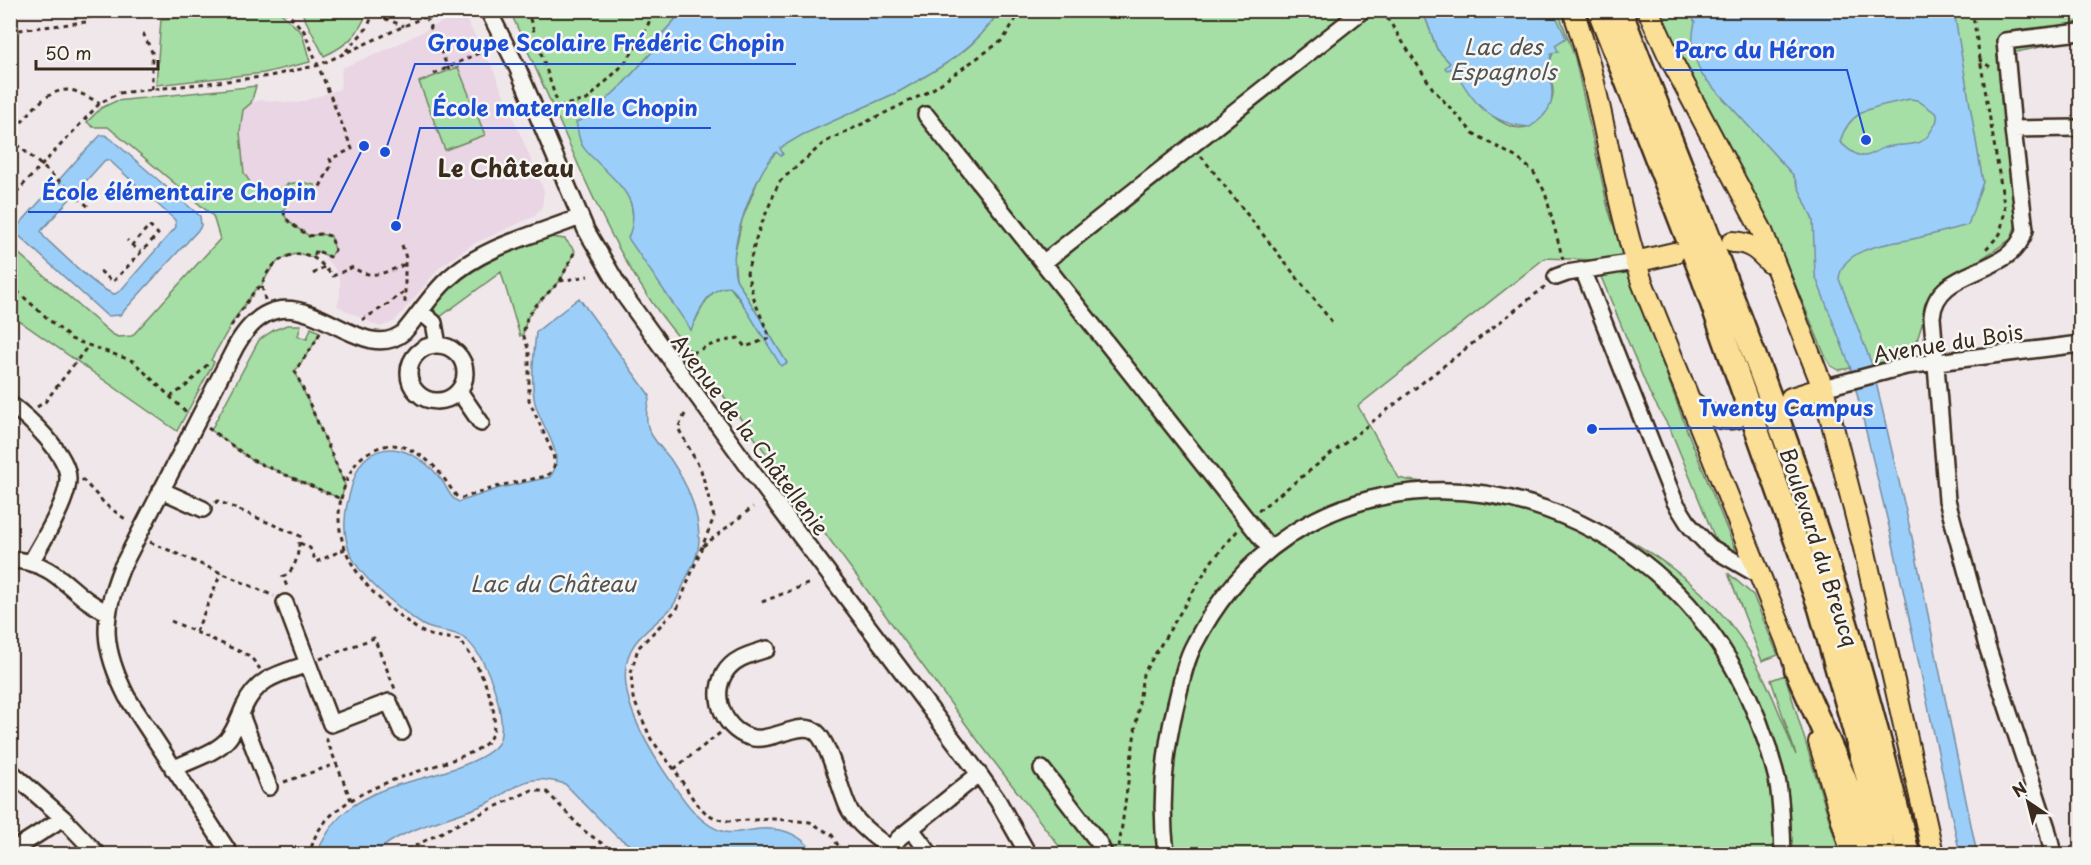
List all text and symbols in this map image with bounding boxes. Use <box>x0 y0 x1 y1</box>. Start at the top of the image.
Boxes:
callout: Groupe Scolaire Frédéric Chopin <box>415 24 796 64</box>
text: Groupe Scolaire Frédéric Chopin <box>427 25 785 58</box>
water label: Lac des Espagnols <box>1450 29 1558 87</box>
callout: Parc du Héron <box>1663 30 1847 70</box>
text: Parc du Héron <box>1675 32 1835 65</box>
scale bar <box>36 33 158 71</box>
text: 50 m <box>45 39 92 66</box>
callout: École maternelle Chopin <box>420 88 711 128</box>
text: École maternelle Chopin <box>432 90 698 123</box>
district label: Le Château <box>438 149 574 185</box>
callout: École élémentaire Chopin <box>28 172 331 212</box>
text: École élémentaire Chopin <box>42 174 316 207</box>
street label: Avenue du Bois <box>1871 314 2025 370</box>
street label: Avenue de la Châtellenie <box>664 327 838 541</box>
callout: Twenty Campus <box>1686 388 1886 428</box>
text: Twenty Campus <box>1699 390 1873 423</box>
street label: Boulevard du Breucq <box>1773 443 1867 651</box>
water label: Lac du Château <box>470 566 638 599</box>
north arrow <box>1998 772 2058 832</box>
text: N <box>2007 775 2031 802</box>

